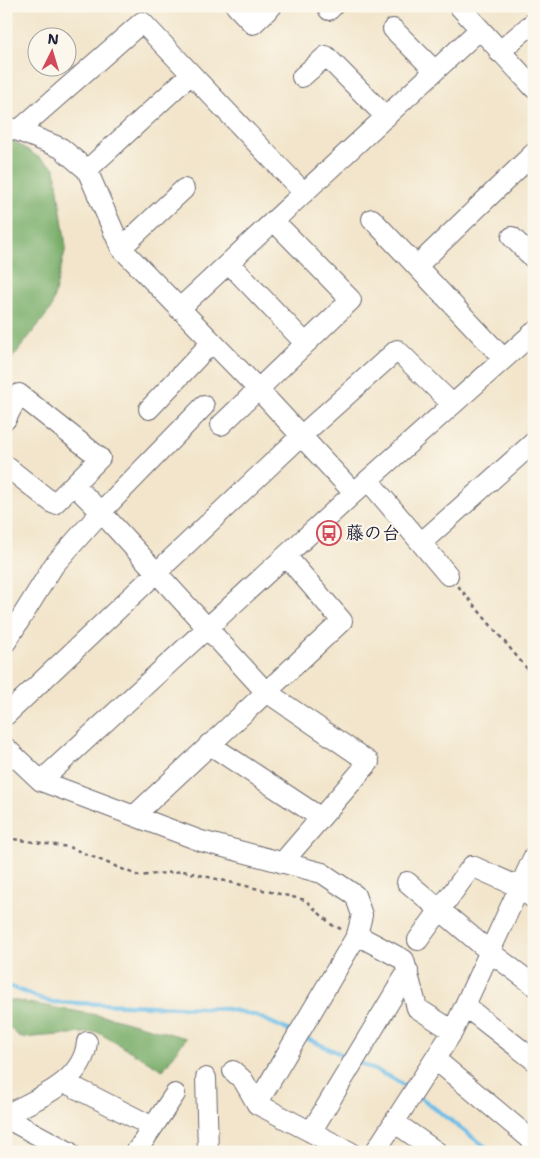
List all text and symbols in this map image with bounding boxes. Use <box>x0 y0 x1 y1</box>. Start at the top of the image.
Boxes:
north arrow <box>28 28 78 78</box>
text: N <box>47 30 59 48</box>
bus stop icon: 藤の台 <box>316 520 342 546</box>
place label: 藤の台 <box>346 521 400 545</box>

